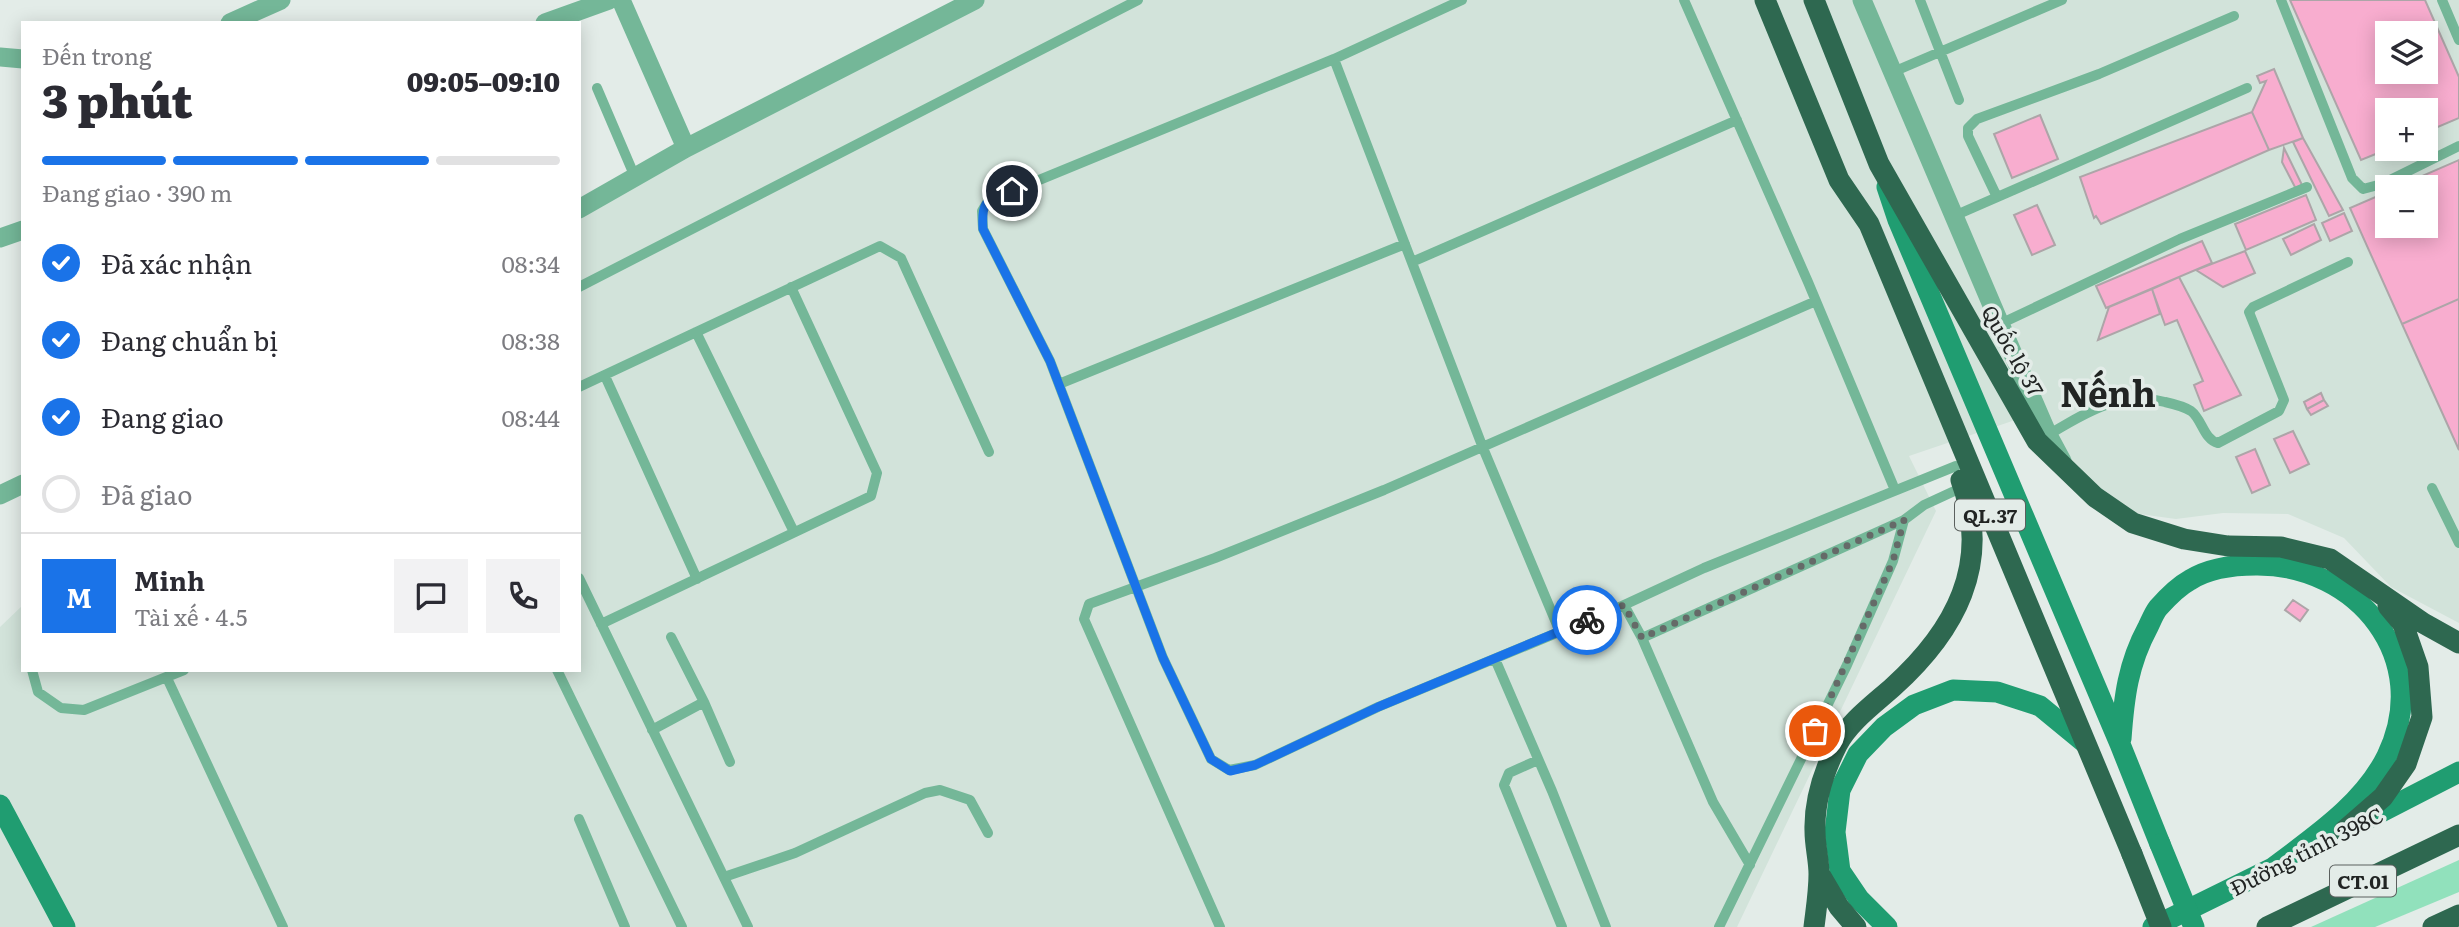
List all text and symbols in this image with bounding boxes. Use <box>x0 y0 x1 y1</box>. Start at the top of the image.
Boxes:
map controls <box>2375 21 2438 238</box>
button: layers <box>2375 21 2438 84</box>
text: Đến trong <box>42 38 152 72</box>
text: 09:05–09:10 <box>407 61 560 100</box>
text: 3 phút <box>42 64 193 132</box>
button: + <box>2375 98 2438 161</box>
pin <box>982 161 1042 221</box>
icon: home <box>993 172 1031 210</box>
text: Đang giao · 390 m <box>42 175 232 209</box>
button: − <box>2375 175 2438 238</box>
text: Đã xác nhận <box>101 243 252 282</box>
icon: check <box>42 244 80 282</box>
text: 08:34 <box>502 246 560 280</box>
street label: Quốc lộ 37 <box>1975 299 2053 402</box>
text: Đang chuẩn bị <box>101 320 278 359</box>
icon: check <box>42 321 80 359</box>
text: 08:38 <box>501 323 560 357</box>
district label: Nếnh <box>2060 366 2156 418</box>
text: Đang giao <box>101 397 224 436</box>
icon: check <box>42 398 80 436</box>
text: 08:44 <box>501 400 560 434</box>
text: Đã giao <box>101 474 192 513</box>
road number: QL.37 <box>1955 500 2025 530</box>
button: chat <box>394 559 468 633</box>
button: phone <box>486 559 560 633</box>
text: Minh <box>134 560 205 599</box>
text: M <box>66 577 92 616</box>
courier <box>1552 585 1622 655</box>
text: Tài xế · 4.5 <box>134 599 248 633</box>
icon: bike <box>1568 601 1606 639</box>
pin <box>1785 701 1845 761</box>
icon: bag <box>1796 712 1834 750</box>
street label: Đường tỉnh 398C <box>2224 798 2388 902</box>
road number: CT.01 <box>2330 866 2396 897</box>

